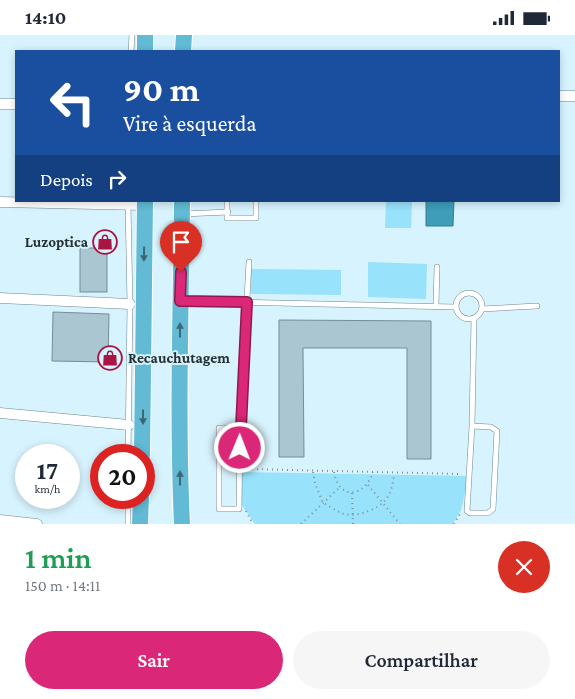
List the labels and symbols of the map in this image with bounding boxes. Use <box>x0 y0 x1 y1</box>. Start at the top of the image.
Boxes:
pin <box>160 221 202 272</box>
shop icon: Luzoptica <box>92 229 118 255</box>
place label: Luzoptica <box>25 234 89 250</box>
one-way arrow <box>140 246 148 262</box>
one-way arrow <box>176 322 184 338</box>
shop icon: Recauchutagem <box>97 345 123 371</box>
place label: Recauchutagem <box>128 350 230 366</box>
one-way arrow <box>138 409 146 425</box>
position arrow <box>213 421 265 473</box>
speed limit sign: 20 <box>90 444 155 509</box>
one-way arrow <box>176 470 184 486</box>

